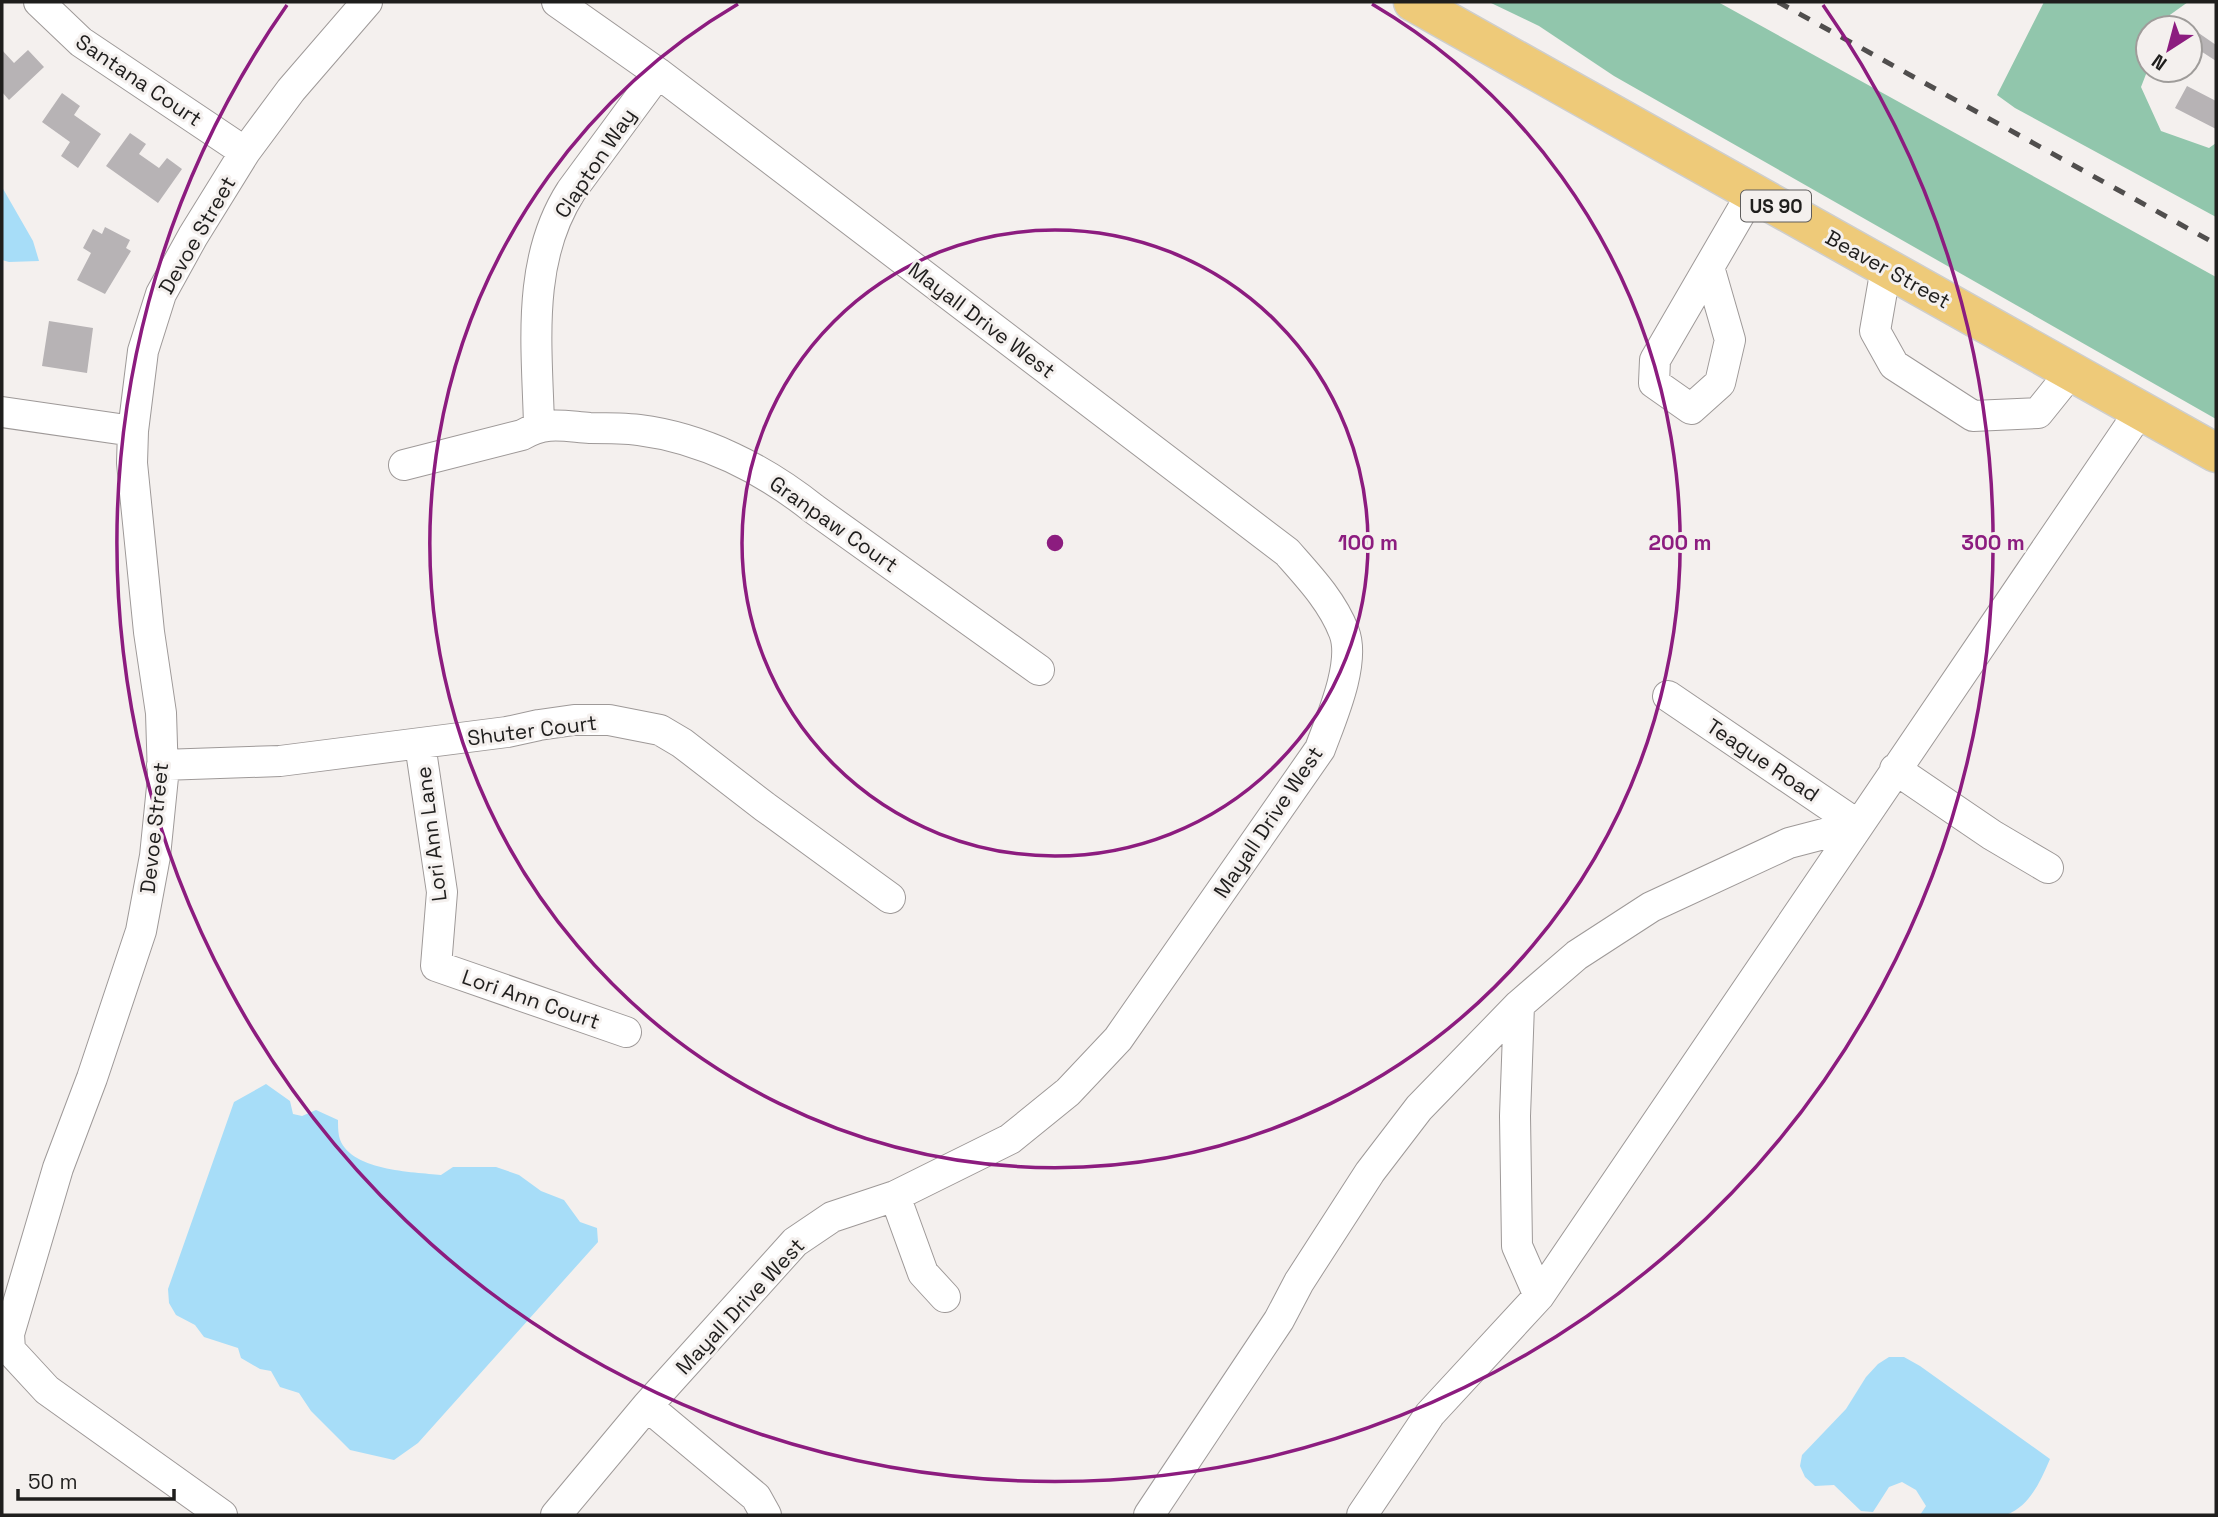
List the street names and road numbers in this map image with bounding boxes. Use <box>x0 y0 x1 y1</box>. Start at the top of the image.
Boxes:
street label: Santana Court <box>71 28 207 132</box>
street label: Clapton Way <box>548 103 642 223</box>
street label: Devoe Street <box>152 171 242 299</box>
road number: US 90 <box>1741 190 1811 222</box>
street label: Beaver Street <box>1821 224 1955 314</box>
street label: Mayall Drive West <box>903 256 1061 384</box>
street label: Granpaw Court <box>764 470 904 578</box>
street label: Shuter Court <box>466 709 598 751</box>
street label: Teague Road <box>1701 712 1825 808</box>
street label: Mayall Drive West <box>1207 741 1329 903</box>
street label: Devoe Street <box>134 761 174 895</box>
street label: Lori Ann Lane <box>409 765 453 903</box>
street label: Lori Ann Court <box>459 963 603 1035</box>
street label: Mayall Drive West <box>670 1232 810 1380</box>

